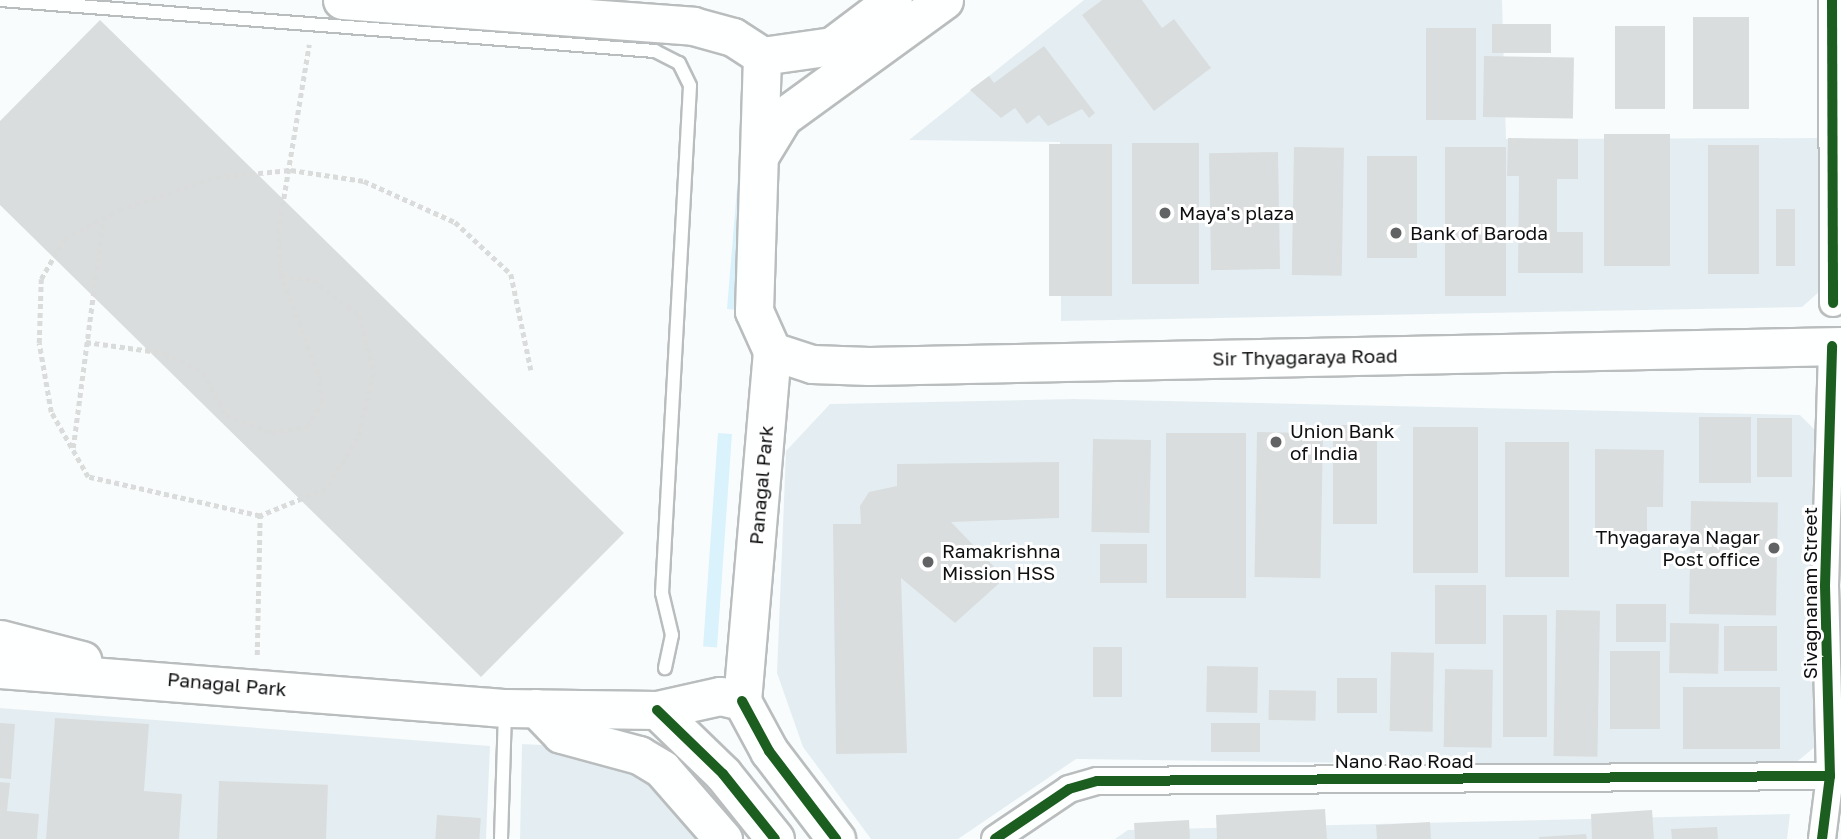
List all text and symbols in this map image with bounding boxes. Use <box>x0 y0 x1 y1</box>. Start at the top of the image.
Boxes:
place label: Maya's plaza <box>1179 202 1294 224</box>
marker: Maya's plaza <box>1157 205 1173 221</box>
place label: Bank of Baroda <box>1410 222 1548 244</box>
marker: Bank of Baroda <box>1388 225 1404 241</box>
street label: Sir Thyagaraya Road <box>1212 344 1398 370</box>
place label: Union Bank of India <box>1290 420 1394 464</box>
street label: Panagal Park <box>744 424 778 546</box>
marker: Union Bank of India <box>1268 434 1284 450</box>
street label: Sivagnanam Street <box>1799 507 1821 679</box>
place label: Thyagaraya Nagar Post office <box>1596 526 1760 570</box>
place label: Ramakrishna Mission HSS <box>942 540 1060 584</box>
marker: Thyagaraya Nagar Post office <box>1766 540 1782 556</box>
marker: Ramakrishna Mission HSS <box>920 554 936 570</box>
street label: Panagal Park <box>166 667 288 701</box>
street label: Nano Rao Road <box>1334 750 1474 772</box>

